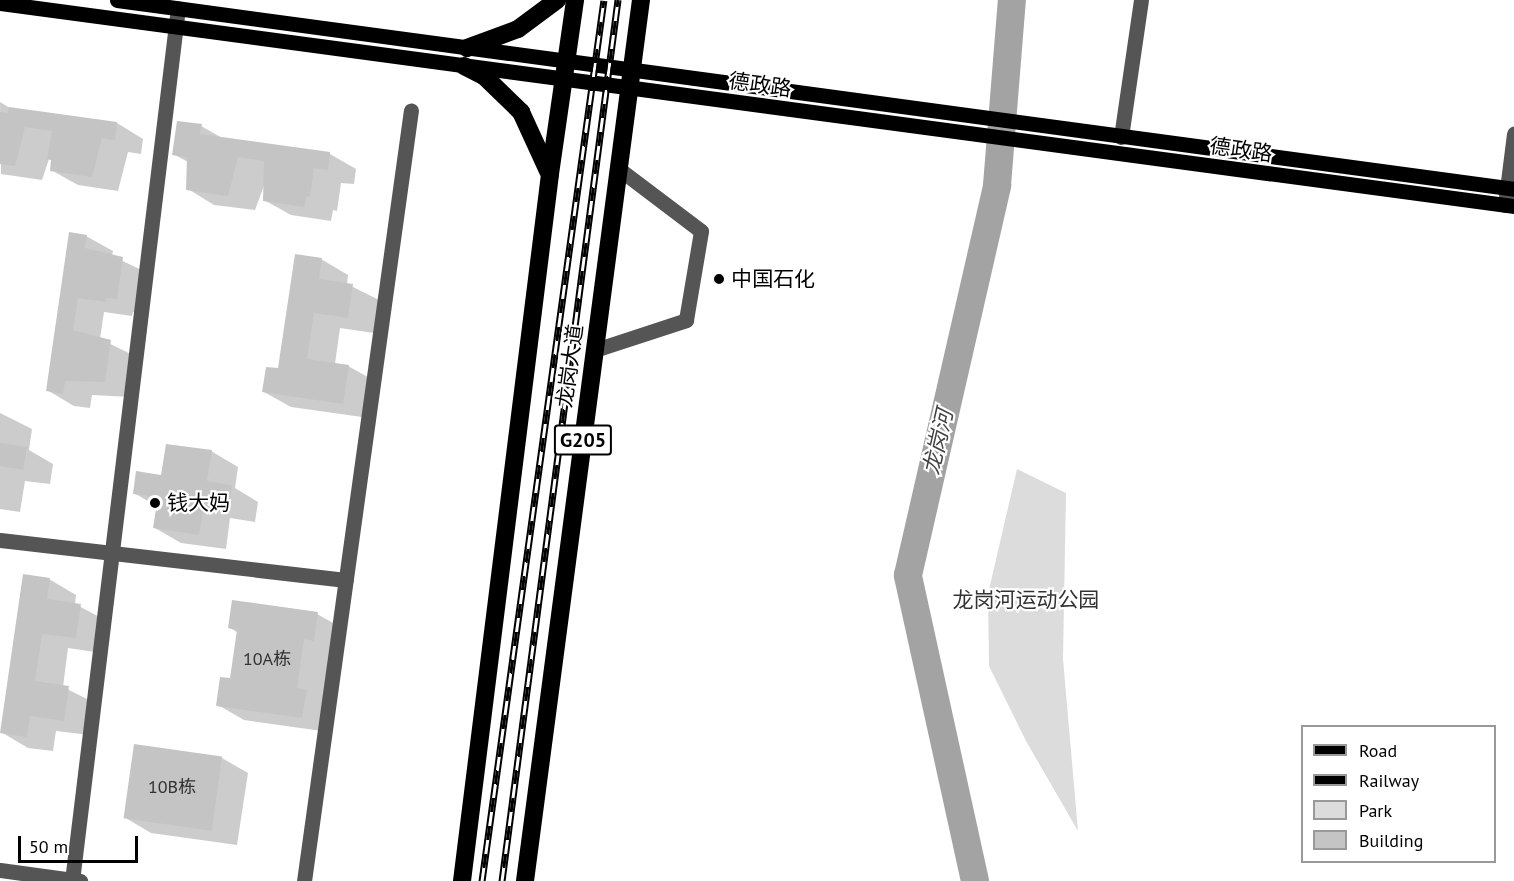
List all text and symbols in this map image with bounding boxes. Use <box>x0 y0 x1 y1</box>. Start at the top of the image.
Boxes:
street label: 德政路 <box>727 68 793 102</box>
street label: 德政路 <box>1208 133 1274 167</box>
place label: 中国石化 <box>731 266 815 292</box>
marker: 中国石化 <box>712 272 726 286</box>
street label: 龙岗大道 <box>552 323 588 409</box>
water label: 龙岗河 <box>918 407 958 477</box>
road number: G205 <box>553 423 613 457</box>
place label: 钱大妈 <box>167 490 230 516</box>
marker: 钱大妈 <box>148 496 162 510</box>
park label: 龙岗河运动公园 <box>953 587 1099 613</box>
house number: 10A栋 <box>243 648 291 670</box>
legend <box>1301 725 1496 863</box>
text: Road <box>1359 739 1397 762</box>
text: Railway <box>1359 769 1419 792</box>
house number: 10B栋 <box>148 776 196 798</box>
text: Park <box>1359 799 1392 822</box>
scale bar <box>21 824 141 862</box>
text: Building <box>1359 829 1423 852</box>
text: 50 m <box>29 835 68 858</box>

